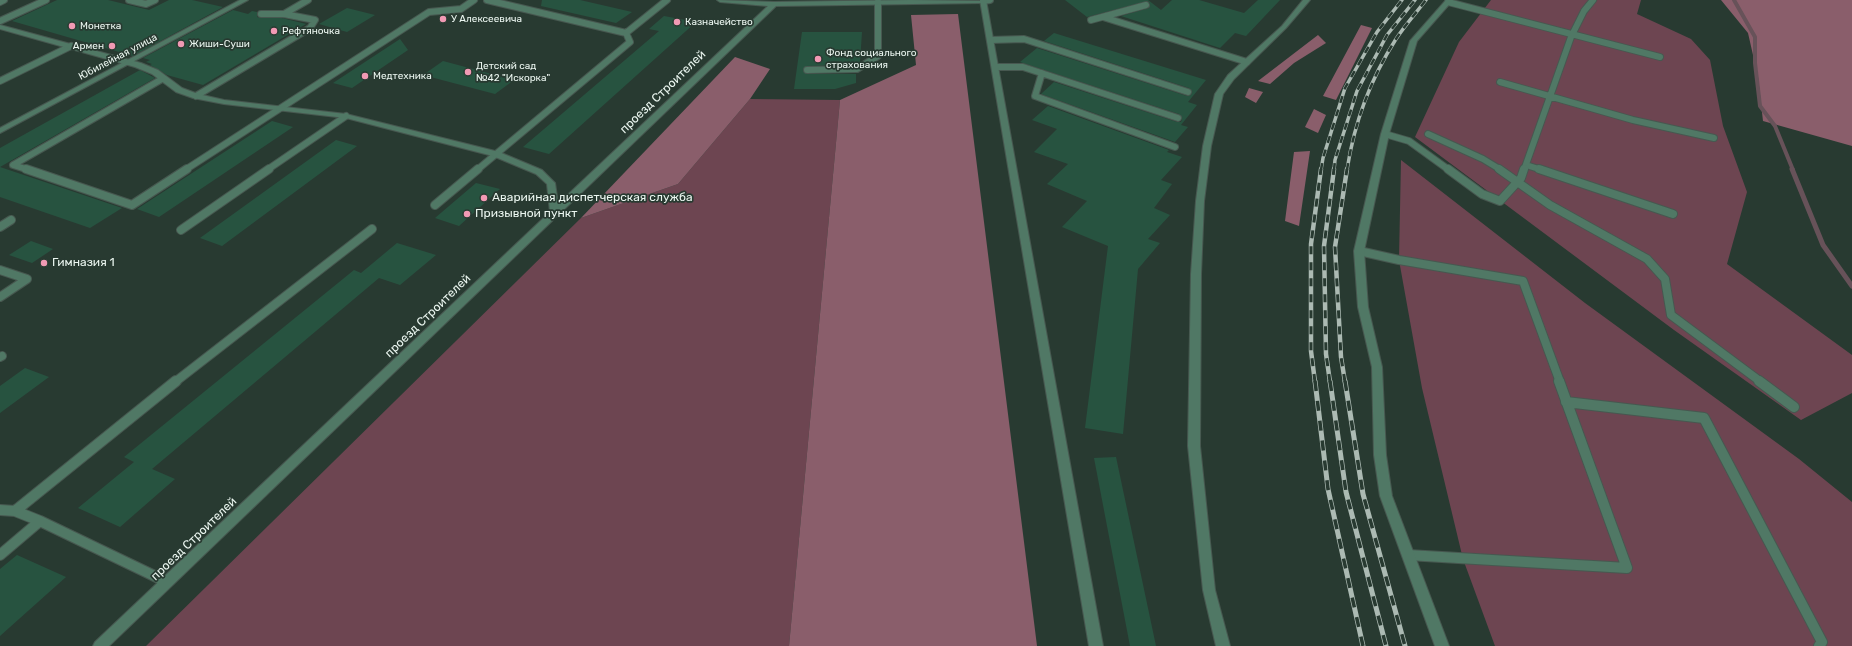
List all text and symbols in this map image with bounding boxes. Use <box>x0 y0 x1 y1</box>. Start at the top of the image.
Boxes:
place label: У Алексеевича <box>451 13 522 25</box>
marker: У Алексеевича <box>438 14 448 24</box>
place label: Казначейство <box>685 16 753 28</box>
marker: Казначейство <box>672 17 682 27</box>
place label: Монетка <box>80 20 121 32</box>
marker: Монетка <box>67 21 77 31</box>
place label: Рефтяночка <box>282 25 340 37</box>
marker: Рефтяночка <box>269 26 279 36</box>
street label: Юбилейная улица <box>77 31 159 83</box>
place label: Жиши-Суши <box>189 38 250 50</box>
marker: Жиши-Суши <box>176 39 186 49</box>
place label: Армен <box>73 40 104 52</box>
marker: Армен <box>107 41 117 51</box>
street label: проезд Строителей <box>617 47 709 137</box>
place label: Фонд социального страхования <box>826 47 916 70</box>
marker: Фонд социального страхования <box>813 54 823 64</box>
place label: Детский сад №42 "Искорка" <box>476 60 550 84</box>
marker: Детский сад №42 "Искорка" <box>463 67 473 77</box>
place label: Медтехника <box>373 70 432 82</box>
marker: Медтехника <box>360 71 370 81</box>
place label: Аварийная диспетчерская служба <box>492 191 693 205</box>
marker: Аварийная диспетчерская служба <box>479 193 489 203</box>
place label: Призывной пункт <box>475 207 577 221</box>
marker: Призывной пункт <box>462 209 472 219</box>
place label: Гимназия 1 <box>52 256 115 270</box>
marker: Гимназия 1 <box>39 258 49 268</box>
street label: проезд Строителей <box>382 271 474 361</box>
street label: проезд Строителей <box>148 494 240 584</box>

